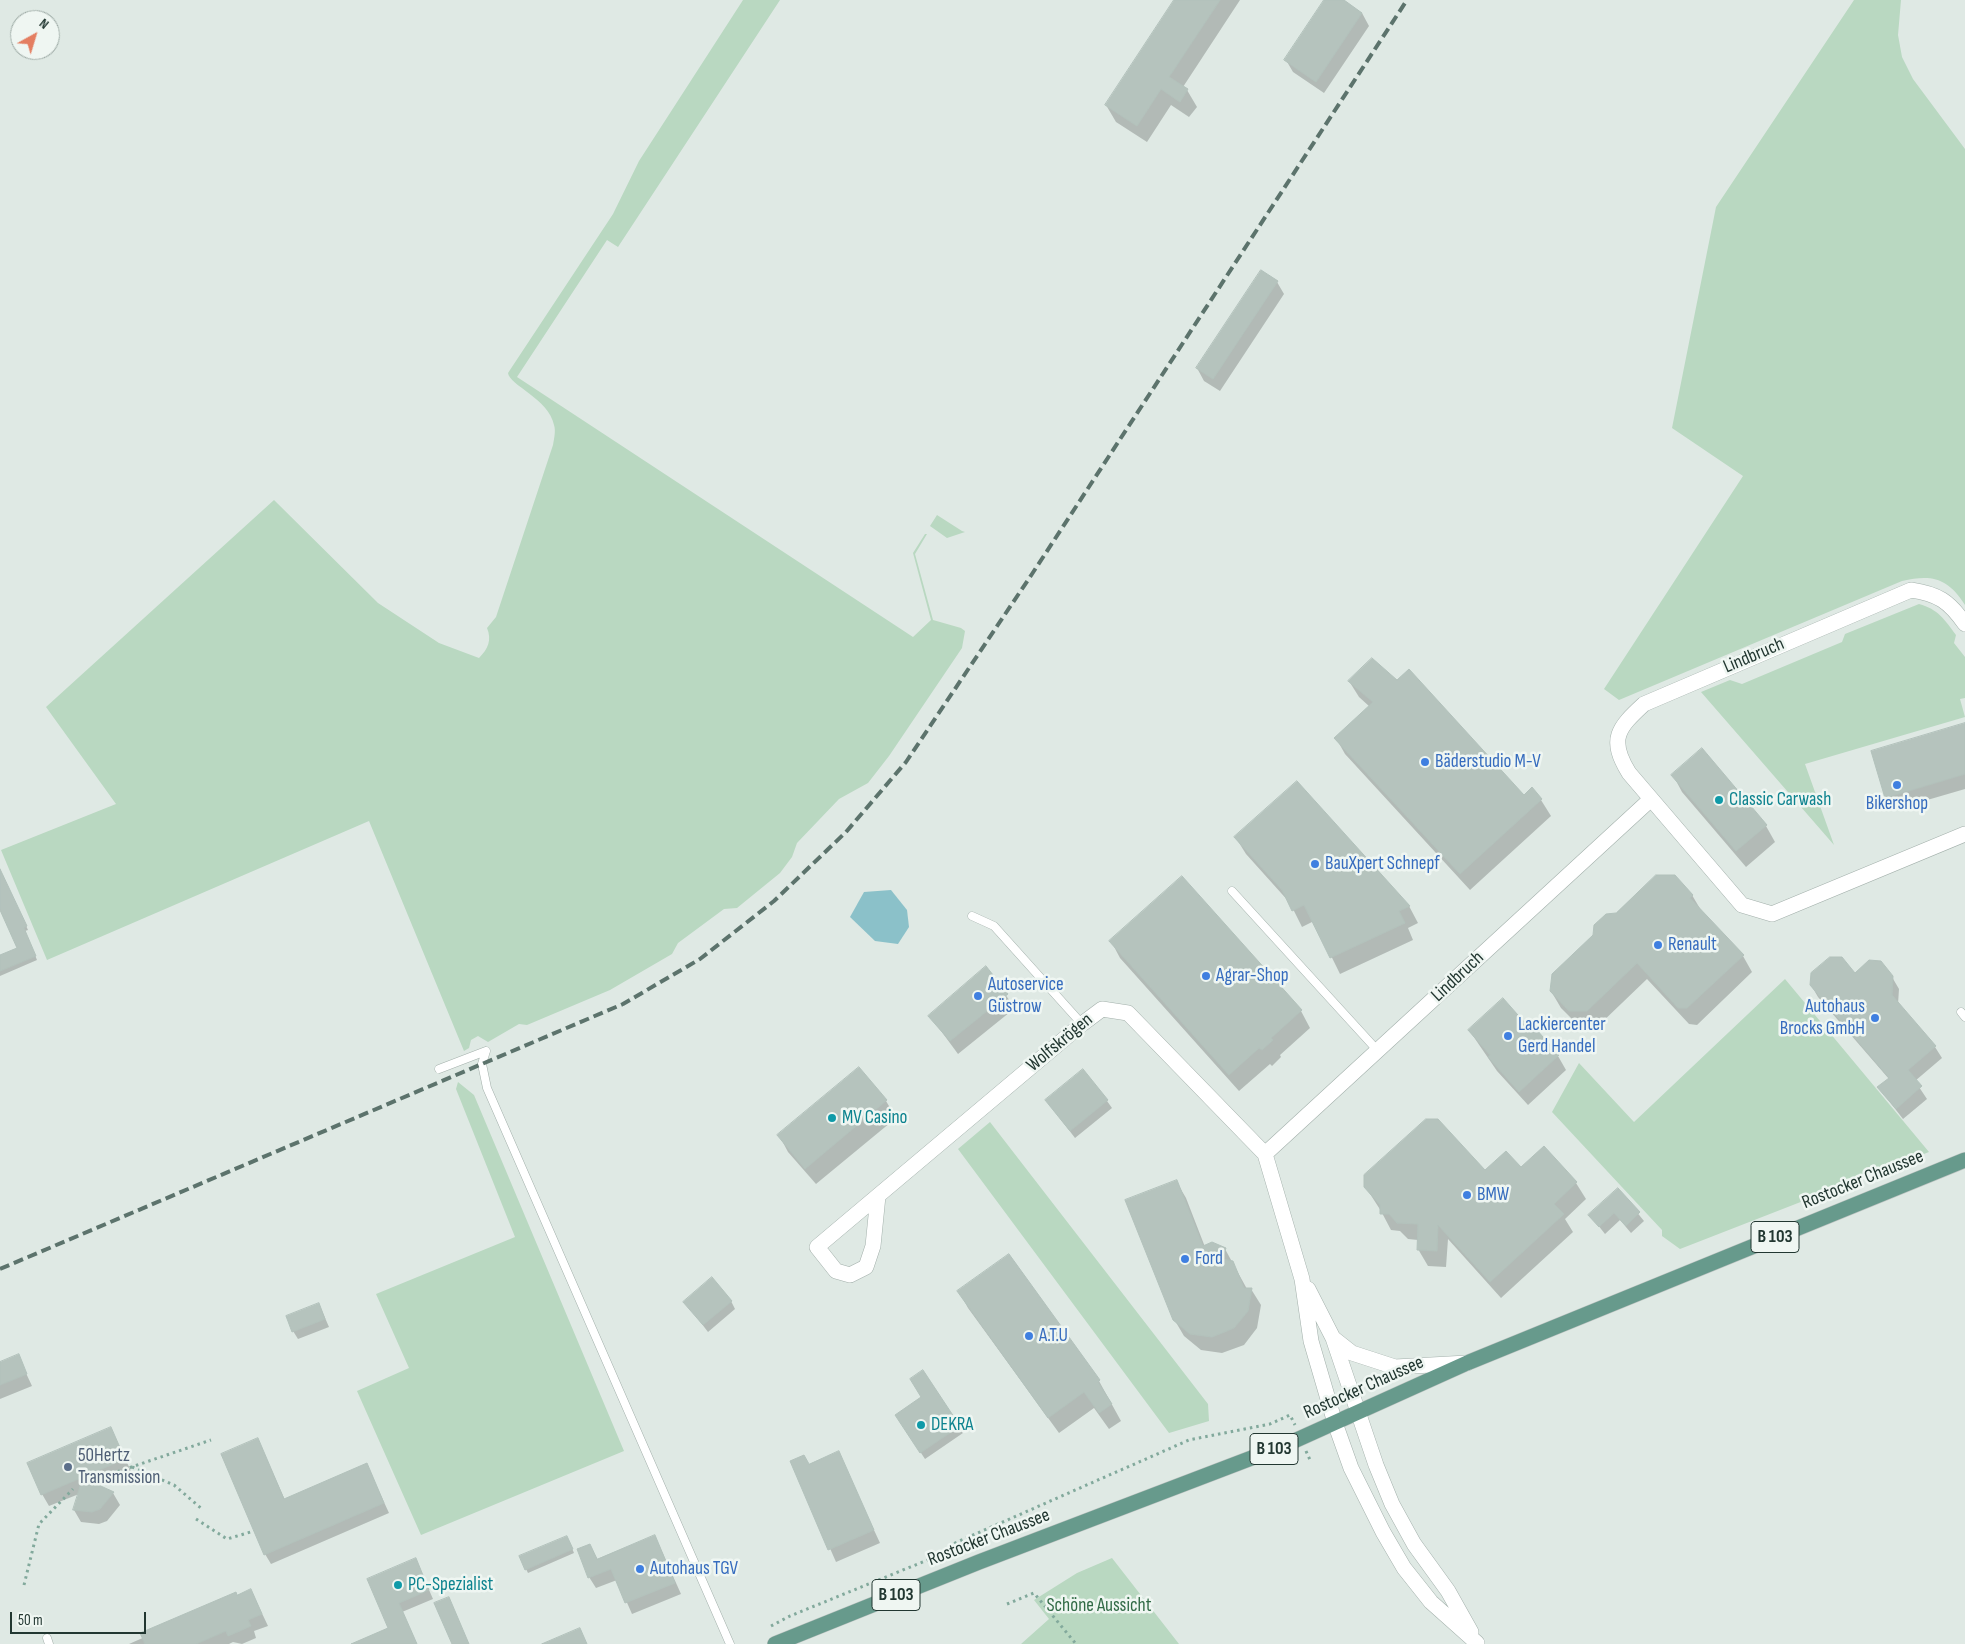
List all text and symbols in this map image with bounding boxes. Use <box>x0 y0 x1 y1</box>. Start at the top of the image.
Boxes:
north arrow <box>10 10 60 60</box>
text: N <box>36 15 52 33</box>
street label: Lindbruch <box>1720 633 1788 679</box>
place label: Bäderstudio M-V <box>1435 751 1541 773</box>
marker: Bäderstudio M-V <box>1419 756 1431 768</box>
marker: Bikershop <box>1891 779 1903 791</box>
place label: Classic Carwash <box>1729 789 1831 811</box>
place label: Bikershop <box>1866 793 1928 815</box>
marker: Classic Carwash <box>1713 794 1725 806</box>
place label: BauXpert Schnepf <box>1325 853 1440 875</box>
marker: BauXpert Schnepf <box>1309 858 1321 870</box>
place label: Renault <box>1668 934 1717 956</box>
marker: Renault <box>1652 939 1664 951</box>
street label: Lindbruch <box>1427 947 1489 1007</box>
place label: Agrar-Shop <box>1216 965 1289 987</box>
marker: Agrar-Shop <box>1200 970 1212 982</box>
place label: Autoservice Güstrow <box>988 974 1064 1018</box>
marker: Autoservice Güstrow <box>972 990 984 1002</box>
place label: Autohaus Brocks GmbH <box>1780 996 1865 1040</box>
street label: Wolfskrögen <box>1022 1009 1098 1077</box>
marker: Autohaus Brocks GmbH <box>1869 1012 1881 1024</box>
place label: Lackiercenter Gerd Handel <box>1518 1014 1606 1058</box>
marker: Lackiercenter Gerd Handel <box>1502 1030 1514 1042</box>
place label: MV Casino <box>842 1107 907 1129</box>
marker: MV Casino <box>826 1112 838 1124</box>
street label: Rostocker Chaussee <box>1799 1145 1927 1215</box>
place label: BMW <box>1477 1184 1509 1206</box>
marker: BMW <box>1461 1189 1473 1201</box>
road number: B 103 <box>1751 1222 1799 1252</box>
place label: Ford <box>1195 1248 1223 1270</box>
marker: Ford <box>1179 1253 1191 1265</box>
place label: A.T.U <box>1039 1325 1068 1347</box>
marker: A.T.U <box>1023 1330 1035 1342</box>
street label: Rostocker Chaussee <box>1301 1351 1427 1425</box>
place label: DEKRA <box>931 1414 973 1436</box>
marker: DEKRA <box>915 1419 927 1431</box>
road number: B 103 <box>1250 1434 1298 1465</box>
place label: 50Hertz Transmission <box>78 1445 160 1489</box>
marker: 50Hertz Transmission <box>62 1461 74 1473</box>
street label: Rostocker Chaussee <box>925 1504 1053 1572</box>
place label: Autohaus TGV <box>650 1558 738 1580</box>
marker: Autohaus TGV <box>634 1563 646 1575</box>
place label: PC-Spezialist <box>408 1574 493 1596</box>
marker: PC-Spezialist <box>392 1579 404 1591</box>
road number: B 103 <box>872 1580 920 1610</box>
park label: Schöne Aussicht <box>1046 1595 1152 1617</box>
scale bar <box>12 1602 149 1634</box>
text: 50 m <box>18 1611 43 1630</box>

